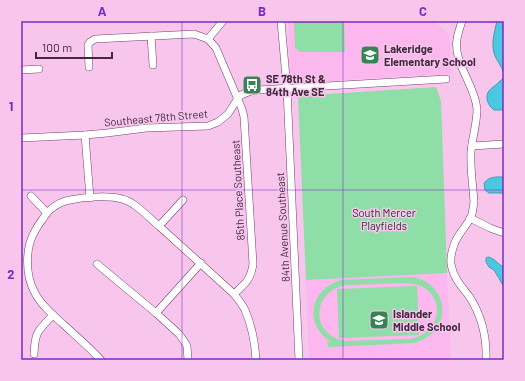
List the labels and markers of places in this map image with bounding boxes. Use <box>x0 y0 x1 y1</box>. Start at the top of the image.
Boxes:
place label: Lakeridge Elementary School <box>384 42 476 68</box>
school or university icon: Lakeridge Elementary School <box>359 44 381 66</box>
place label: SE 78th St & 84th Ave SE <box>266 72 326 98</box>
bus stop icon: SE 78th St & 84th Ave SE <box>241 74 263 96</box>
place label: Islander Middle School <box>393 307 461 333</box>
school or university icon: Islander Middle School <box>368 309 390 331</box>

